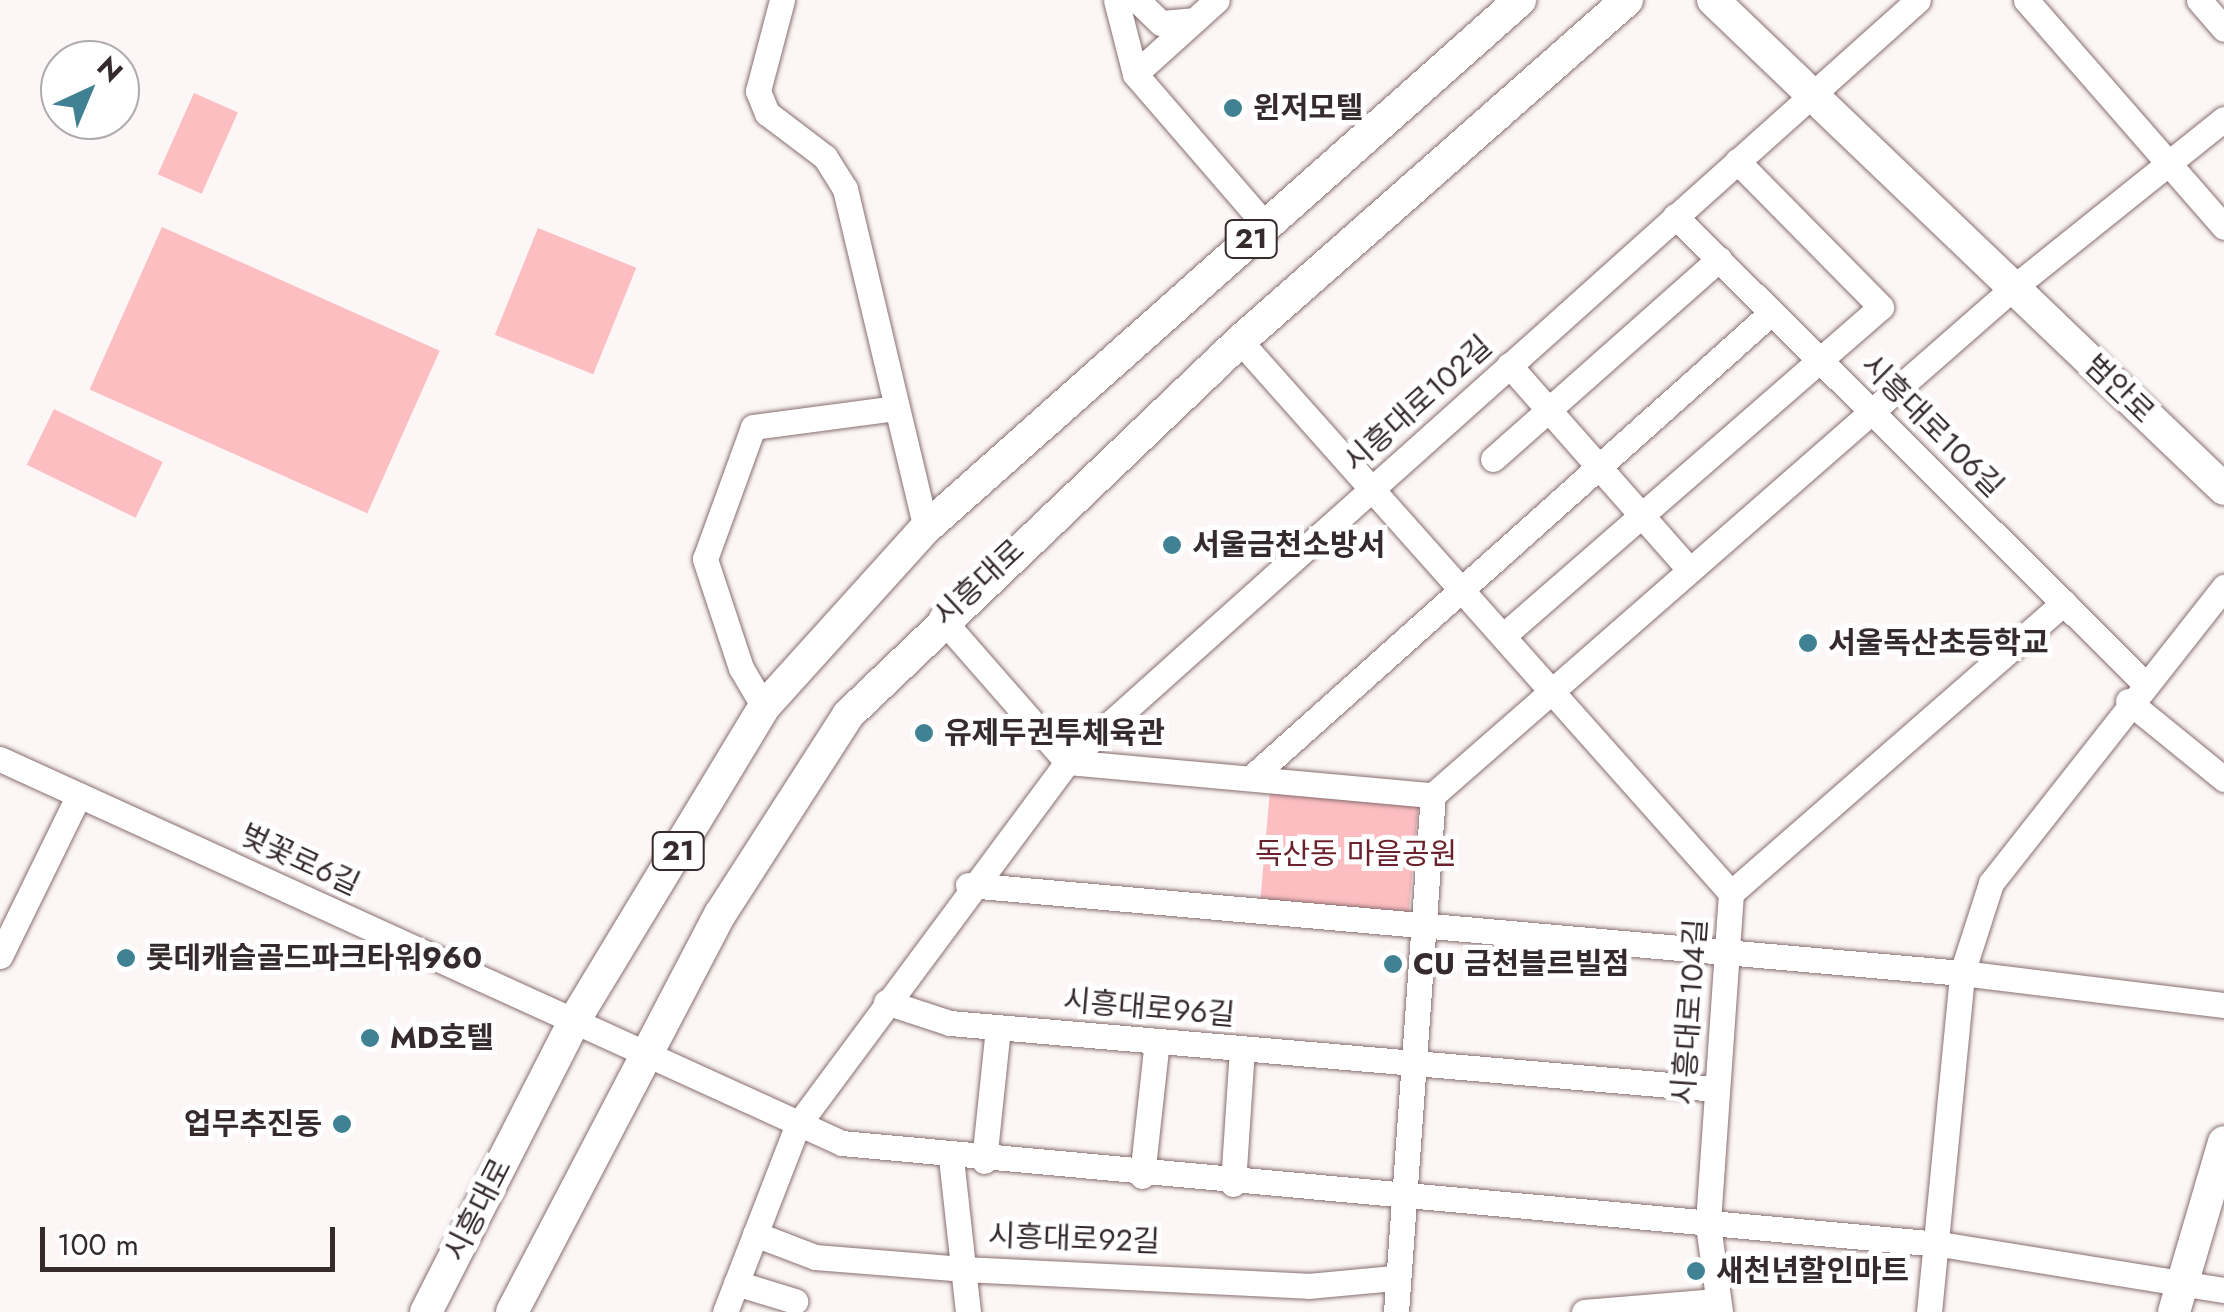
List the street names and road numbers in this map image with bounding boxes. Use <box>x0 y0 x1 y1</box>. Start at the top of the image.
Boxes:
road number: 21 <box>1224 216 1278 262</box>
street label: 시흥대로102길 <box>1337 328 1499 480</box>
street label: 시흥대로106길 <box>1853 347 2011 505</box>
street label: 범안로 <box>2077 347 2161 431</box>
street label: 시흥대로 <box>926 532 1032 634</box>
street label: 벚꽃로6길 <box>235 817 365 903</box>
road number: 21 <box>650 828 706 874</box>
street label: 시흥대로104길 <box>1666 917 1714 1107</box>
street label: 시흥대로96길 <box>1061 983 1237 1033</box>
street label: 시흥대로 <box>437 1153 519 1267</box>
street label: 시흥대로92길 <box>987 1218 1161 1260</box>

